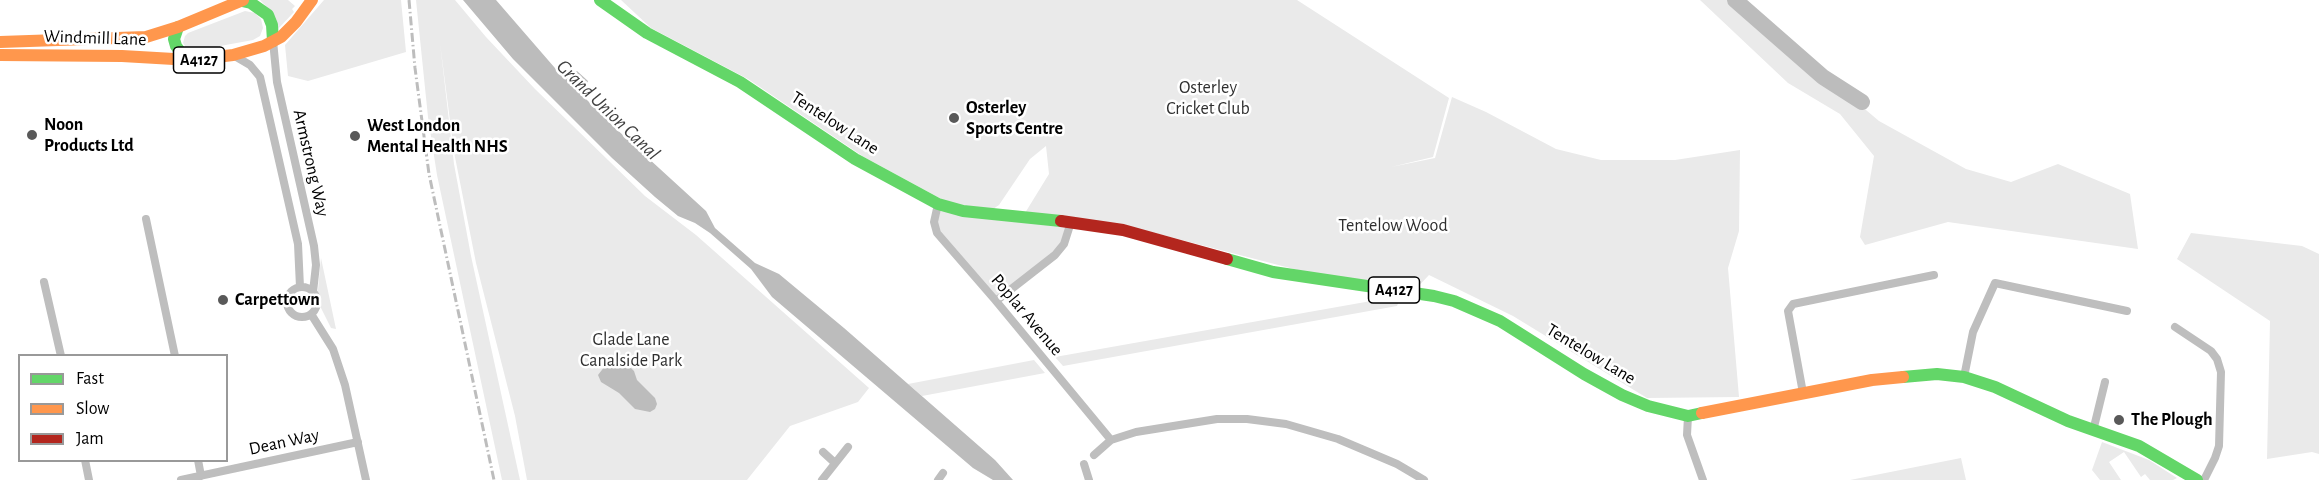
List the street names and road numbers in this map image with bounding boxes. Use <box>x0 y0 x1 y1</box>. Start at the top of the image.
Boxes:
street label: Windmill Lane <box>43 25 147 51</box>
road number: A4127 <box>174 47 224 73</box>
street label: Tentelow Lane <box>787 87 883 159</box>
street label: Armstrong Way <box>288 107 334 219</box>
street label: Poplar Avenue <box>986 270 1068 360</box>
road number: A4127 <box>1368 277 1420 303</box>
street label: Tentelow Lane <box>1542 319 1640 389</box>
street label: Dean Way <box>247 424 321 460</box>

